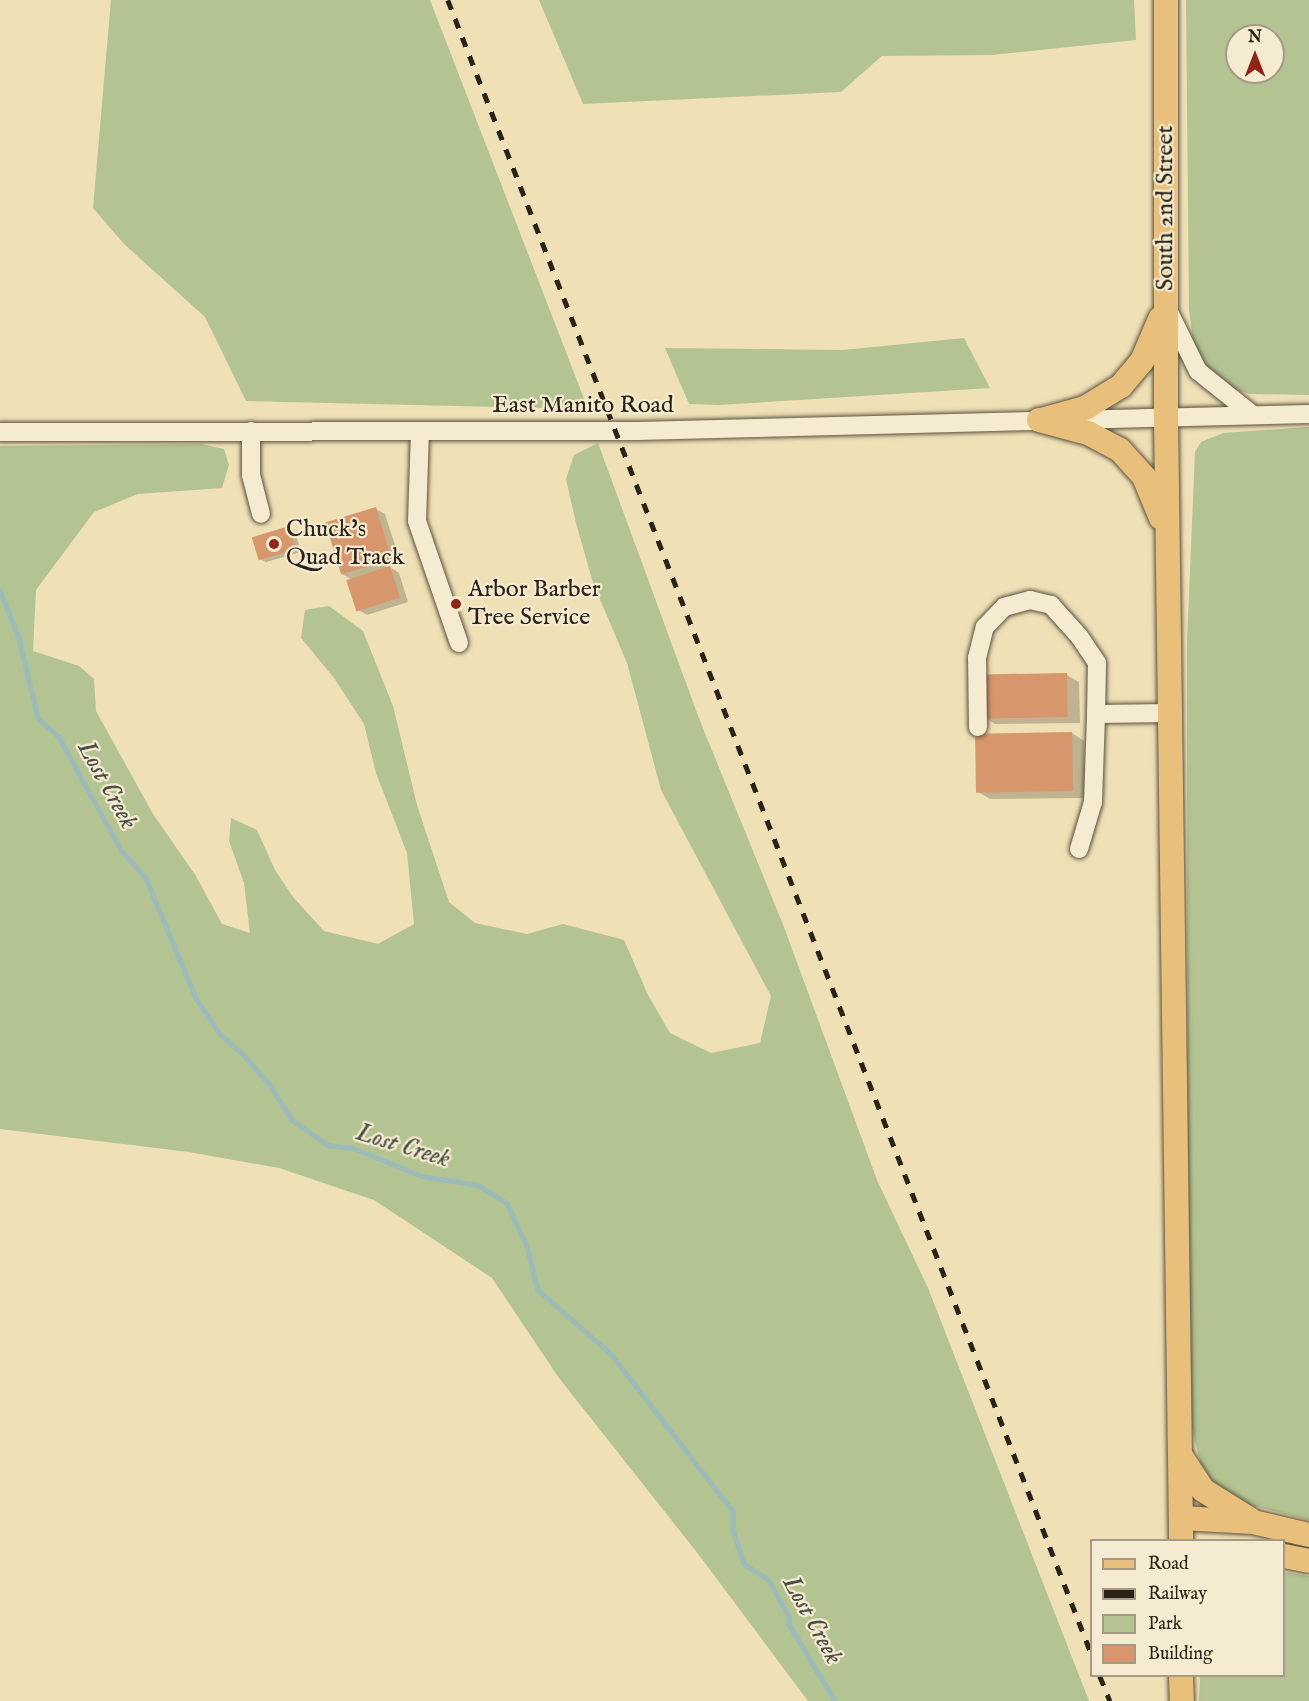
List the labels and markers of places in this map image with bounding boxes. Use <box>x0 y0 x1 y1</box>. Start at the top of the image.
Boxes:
place label: Chuck's Quad Track <box>286 516 404 572</box>
marker: Chuck's Quad Track <box>267 537 281 551</box>
place label: Arbor Barber Tree Service <box>468 576 601 632</box>
marker: Arbor Barber Tree Service <box>449 597 463 611</box>

